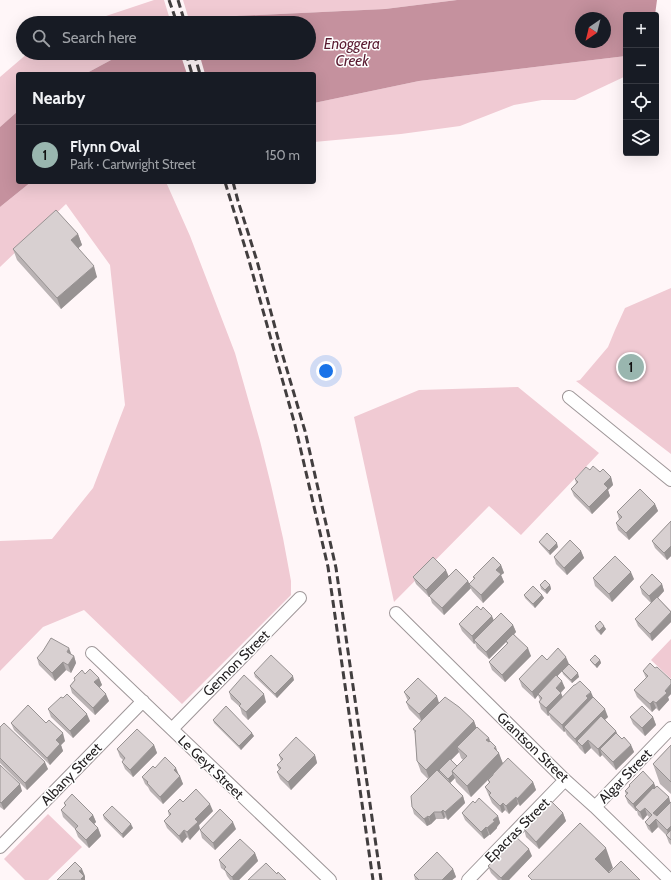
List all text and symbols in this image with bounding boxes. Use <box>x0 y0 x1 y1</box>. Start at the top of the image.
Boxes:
north arrow <box>575 12 611 48</box>
map controls <box>623 12 659 156</box>
button: + <box>623 12 659 48</box>
search box <box>16 16 316 60</box>
icon: search <box>30 27 52 49</box>
text: Search here <box>62 29 137 47</box>
water label: Enoggera Creek <box>324 35 380 70</box>
button: − <box>623 48 659 84</box>
button: locate <box>623 84 659 120</box>
text: Nearby <box>32 88 85 108</box>
button: layers <box>623 120 659 156</box>
text: Flynn Oval <box>70 138 140 156</box>
text: 1 <box>43 147 47 163</box>
text: 150 m <box>265 147 300 163</box>
text: Park · Cartwright Street <box>70 156 196 172</box>
pin: 1 <box>618 352 644 382</box>
your location <box>316 361 336 381</box>
street label: Gennon Street <box>199 626 273 700</box>
street label: Grantson Street <box>493 708 573 786</box>
street label: Le Geyt Street <box>174 731 248 803</box>
street label: Albany Street <box>37 739 106 809</box>
street label: Algar Street <box>595 745 656 807</box>
street label: Epacras Street <box>481 794 553 866</box>

